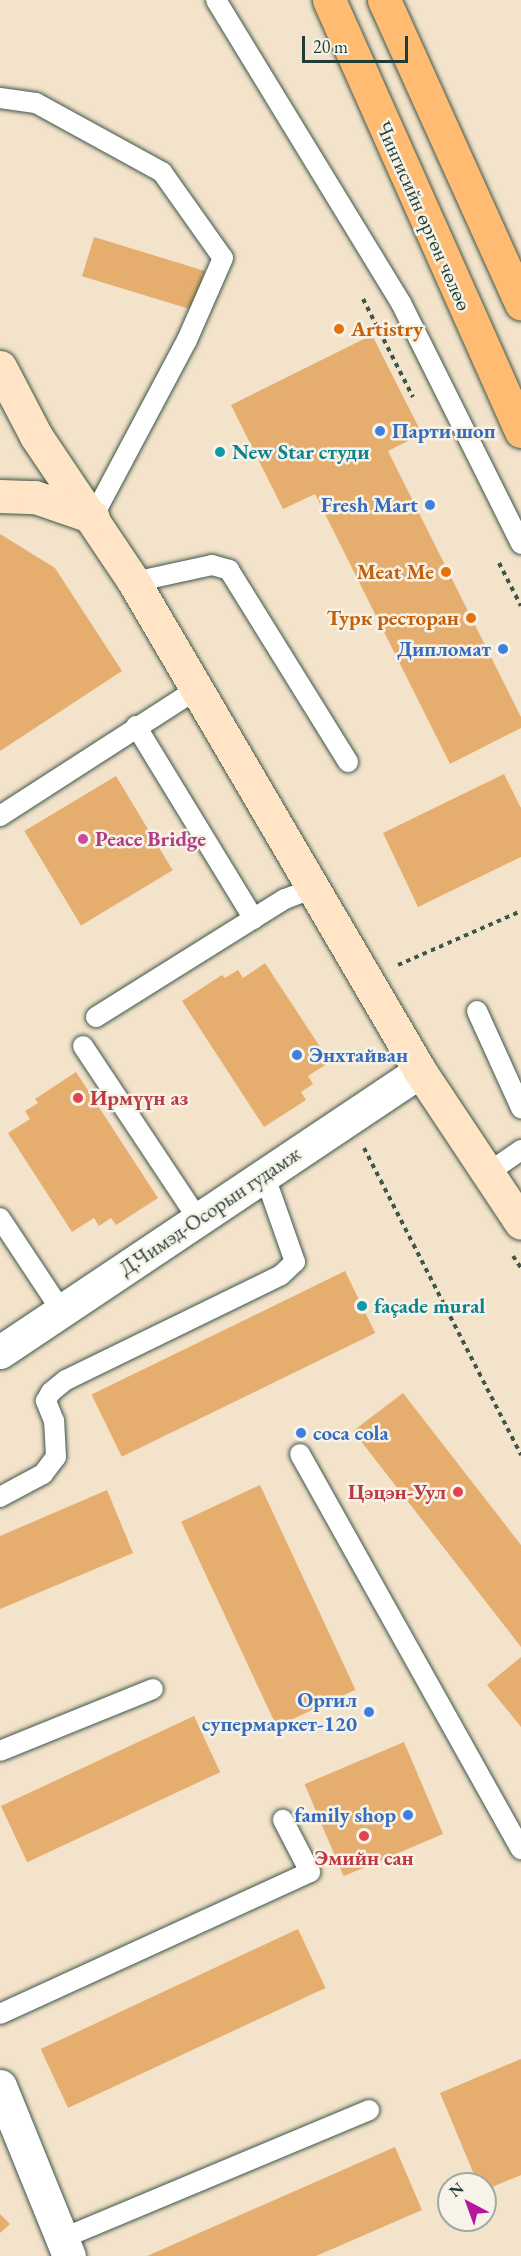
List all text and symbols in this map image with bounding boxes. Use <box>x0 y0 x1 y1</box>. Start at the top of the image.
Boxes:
scale bar <box>305 24 412 62</box>
text: 20 m <box>313 35 348 58</box>
street label: Чингисийн өргөн чөлөө <box>371 117 477 315</box>
place label: Artistry <box>351 316 423 342</box>
marker: Artistry <box>332 322 346 336</box>
place label: Парти шоп <box>392 418 496 444</box>
marker: Парти шоп <box>373 424 387 438</box>
place label: New Star студи <box>232 439 369 465</box>
marker: New Star студи <box>213 445 227 459</box>
place label: Fresh Mart <box>321 492 418 518</box>
marker: Fresh Mart <box>423 498 437 512</box>
place label: Meat Me <box>357 559 434 585</box>
marker: Meat Me <box>439 565 453 579</box>
place label: Турк ресторан <box>326 605 459 631</box>
marker: Турк ресторан <box>464 611 478 625</box>
place label: Дипломат <box>397 636 491 662</box>
marker: Дипломат <box>496 642 510 656</box>
place label: Peace Bridge <box>95 826 206 852</box>
marker: Peace Bridge <box>76 832 90 846</box>
place label: Энхтайван <box>309 1042 408 1068</box>
marker: Энхтайван <box>290 1048 304 1062</box>
place label: Ирмүүн аз <box>90 1085 188 1111</box>
marker: Ирмүүн аз <box>71 1091 85 1105</box>
street label: Д.Чимэд-Осорын гудамж <box>114 1141 306 1281</box>
place label: façade mural <box>374 1293 485 1319</box>
marker: façade mural <box>355 1299 369 1313</box>
place label: coca cola <box>313 1420 389 1446</box>
marker: coca cola <box>294 1426 308 1440</box>
place label: Цэцэн-Уул <box>348 1479 446 1505</box>
marker: Цэцэн-Уул <box>451 1485 465 1499</box>
place label: Оргил супермаркет-120 <box>202 1687 357 1737</box>
marker: Оргил супермаркет-120 <box>362 1705 376 1719</box>
place label: family shop <box>294 1802 396 1828</box>
marker: family shop <box>401 1808 415 1822</box>
marker: Эмийн сан <box>357 1829 371 1843</box>
place label: Эмийн сан <box>314 1845 414 1871</box>
north arrow <box>437 2172 497 2232</box>
text: N <box>444 2177 468 2202</box>

